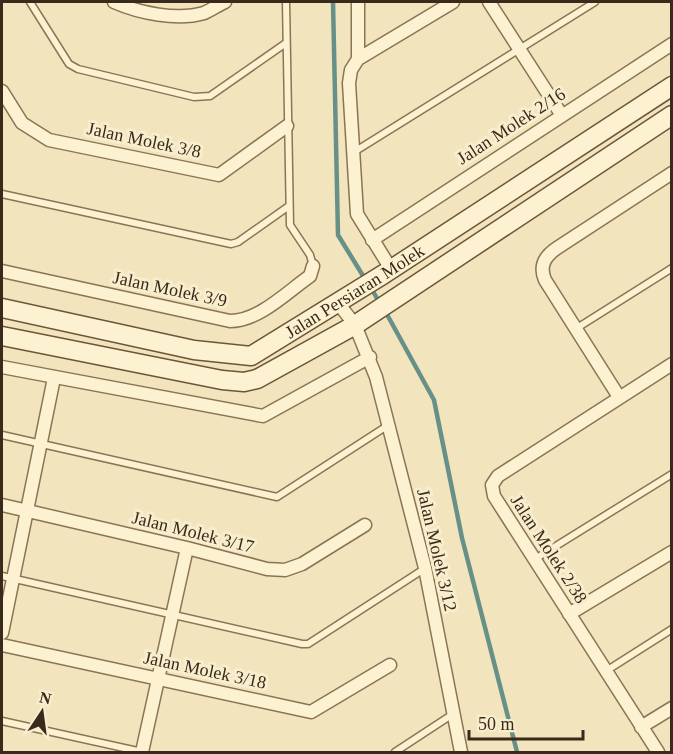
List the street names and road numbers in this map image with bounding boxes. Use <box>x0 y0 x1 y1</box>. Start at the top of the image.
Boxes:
street label: Jalan Molek 2/16 <box>453 84 569 168</box>
street label: Jalan Molek 3/8 <box>85 118 203 162</box>
street label: Jalan Persiaran Molek <box>282 241 428 342</box>
street label: Jalan Molek 3/9 <box>111 267 229 311</box>
street label: Jalan Molek 3/12 <box>413 487 461 613</box>
street label: Jalan Molek 2/38 <box>507 491 591 607</box>
street label: Jalan Molek 3/17 <box>130 507 256 557</box>
street label: Jalan Molek 3/18 <box>142 647 268 693</box>

